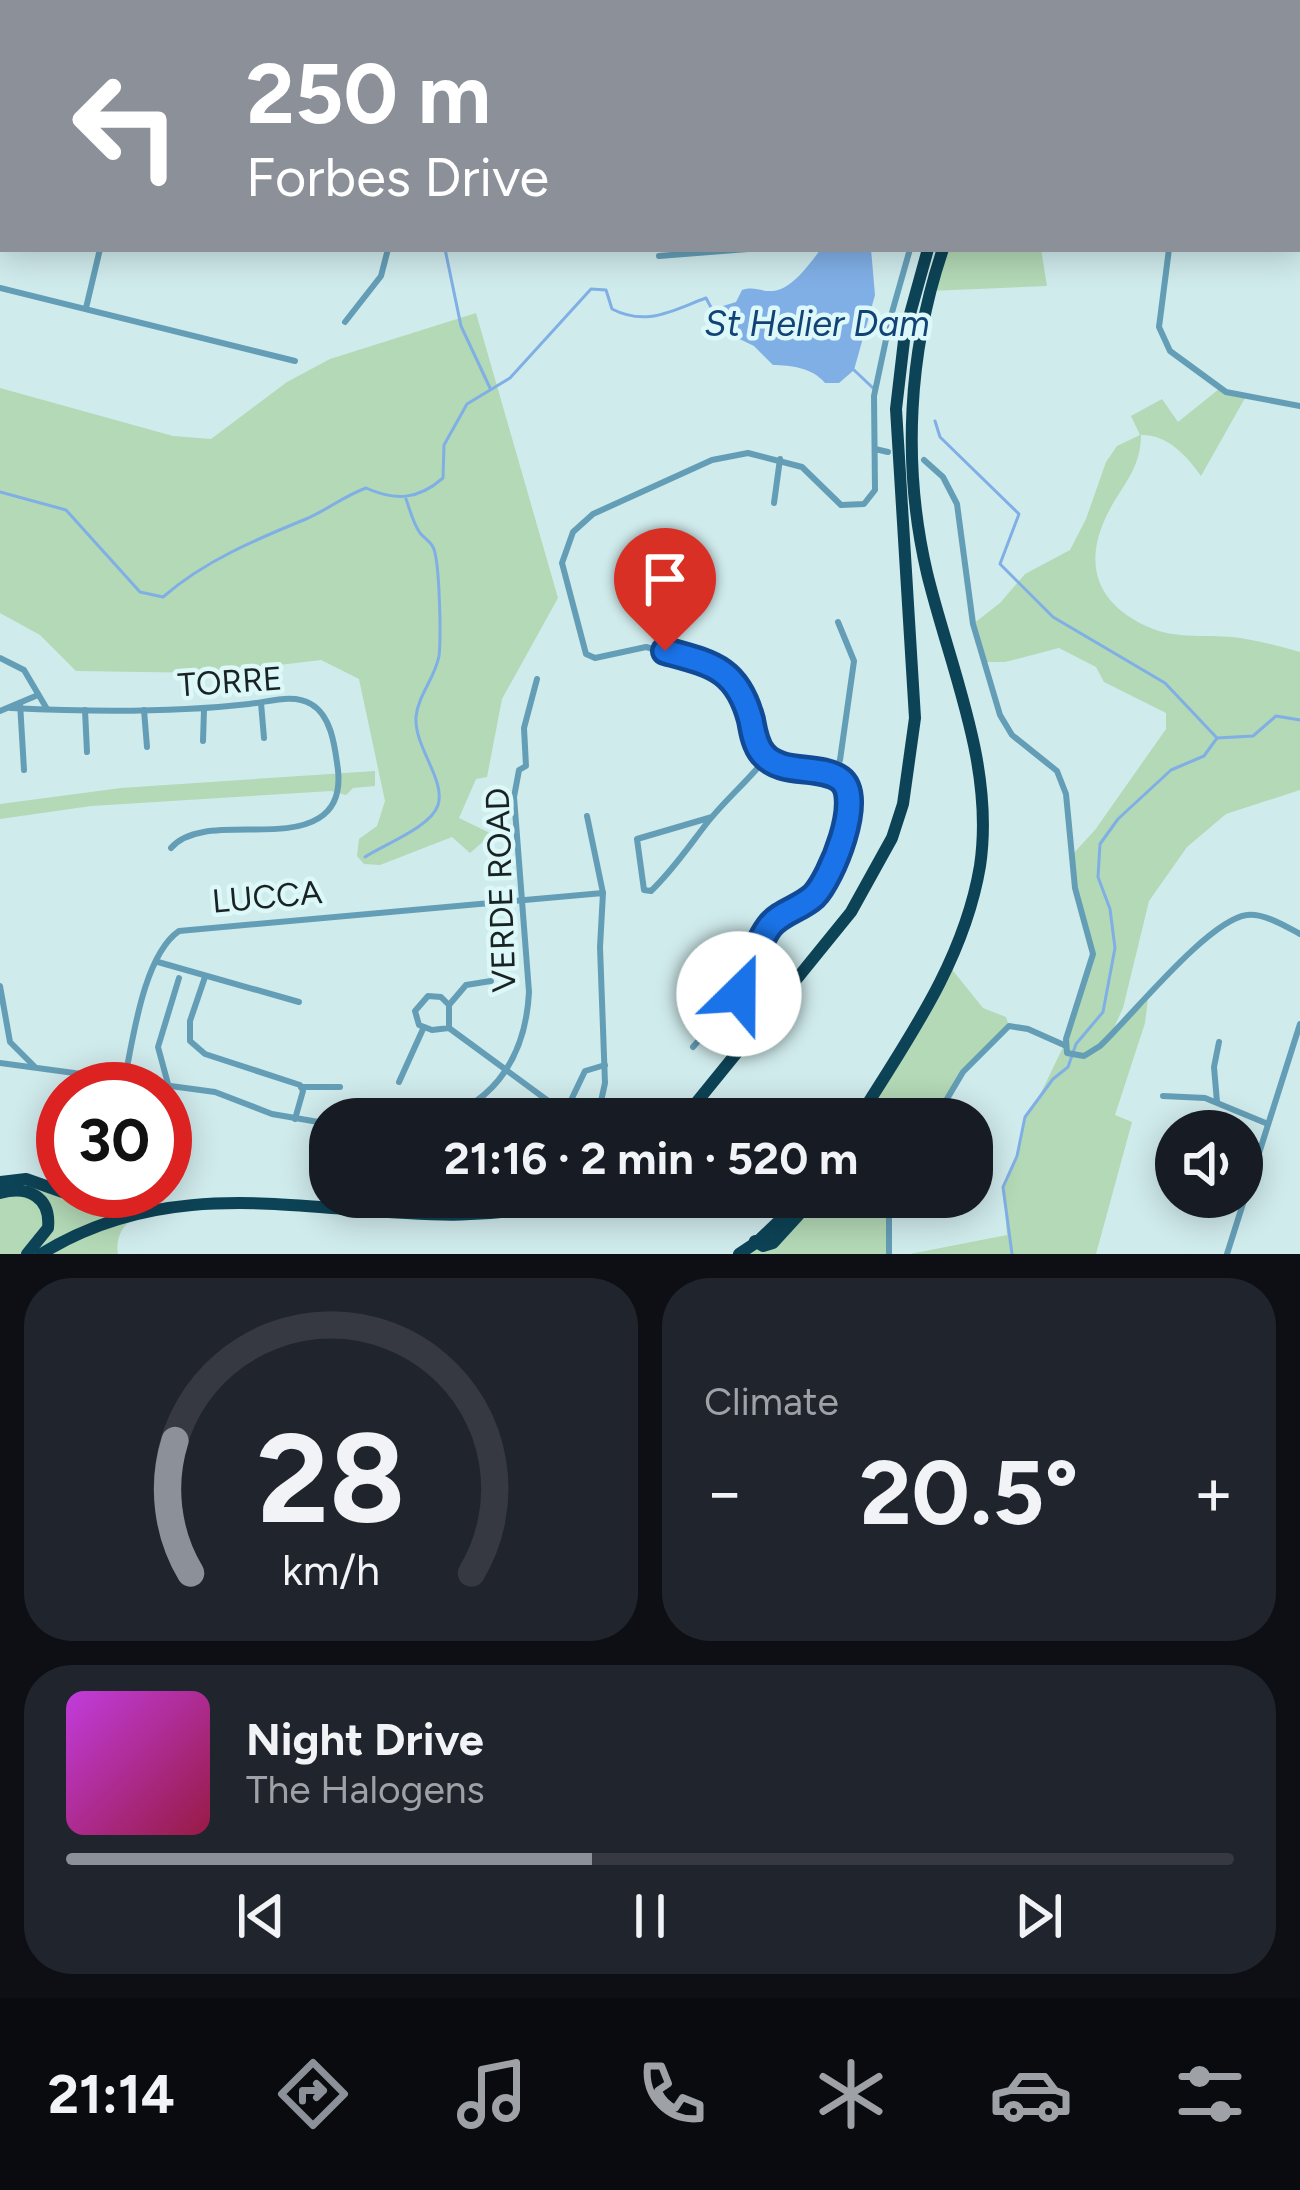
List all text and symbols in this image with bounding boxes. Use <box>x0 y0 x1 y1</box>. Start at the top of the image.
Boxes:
text: 250 m <box>246 43 491 144</box>
icon: left <box>48 48 204 204</box>
text: Forbes Drive <box>246 145 549 210</box>
water label: St Helier Dam <box>704 302 930 345</box>
pin <box>614 528 716 651</box>
icon: arrive <box>632 546 698 612</box>
street label: TORRE <box>176 658 284 705</box>
street label: VERDE ROAD <box>477 787 524 993</box>
street label: LUCCA <box>210 872 324 921</box>
position arrow <box>676 931 802 1057</box>
speed limit sign: 30 <box>36 1062 192 1218</box>
map controls <box>1155 1110 1263 1218</box>
button: sound <box>1155 1110 1263 1218</box>
text: 21:16 · 2 min · 520 m <box>444 1131 858 1185</box>
text: Climate <box>704 1378 839 1425</box>
text: 28 <box>257 1403 405 1553</box>
text: 20.5° <box>859 1438 1079 1547</box>
text: − <box>704 1452 745 1532</box>
text: + <box>1193 1452 1234 1532</box>
text: km/h <box>282 1543 380 1595</box>
text: Night Drive <box>246 1712 484 1766</box>
text: The Halogens <box>246 1766 485 1813</box>
icon: previous <box>228 1883 294 1949</box>
icon: pause <box>617 1883 683 1949</box>
icon: next <box>1006 1883 1072 1949</box>
icon: directions <box>271 2052 355 2136</box>
icon: music <box>450 2052 534 2136</box>
icon: phone <box>630 2052 714 2136</box>
icon: climate <box>809 2052 893 2136</box>
icon: car <box>989 2052 1073 2136</box>
icon: filters <box>1168 2052 1252 2136</box>
text: 21:14 <box>48 2062 175 2127</box>

